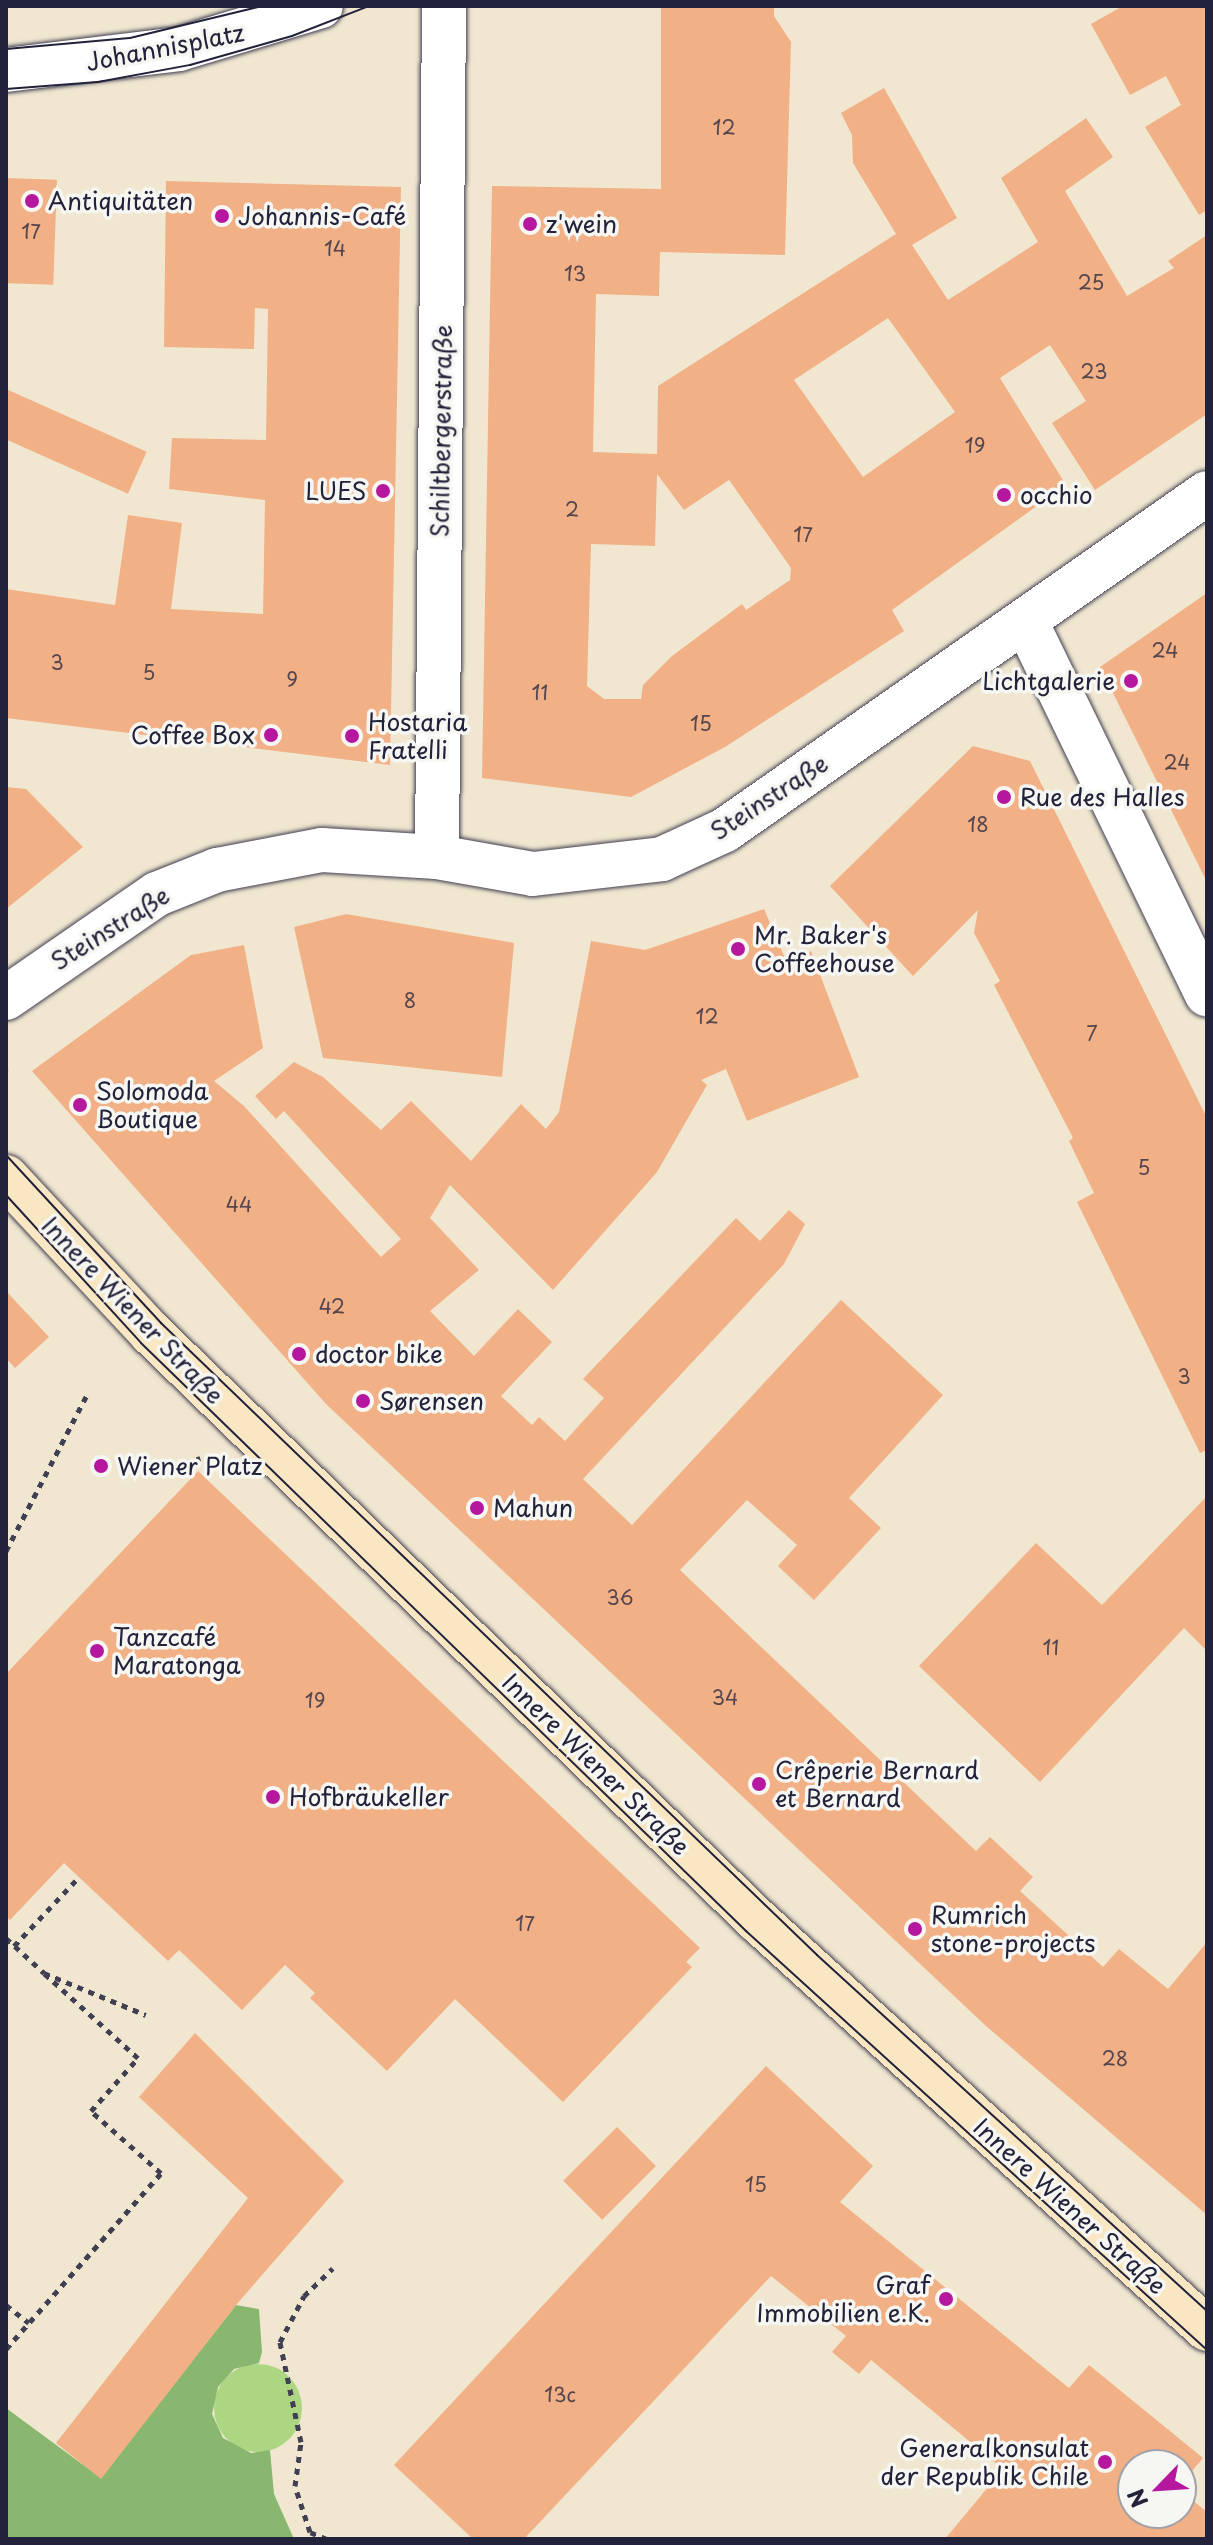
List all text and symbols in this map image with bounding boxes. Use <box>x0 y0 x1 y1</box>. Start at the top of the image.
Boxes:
street label: Johannisplatz <box>84 18 246 76</box>
house number: 12 <box>712 115 736 139</box>
place label: Antiquitäten <box>48 187 193 215</box>
marker: Antiquitäten <box>23 192 41 210</box>
place label: Johannis-Café <box>238 202 406 230</box>
marker: Johannis-Café <box>213 207 231 225</box>
place label: z'wein <box>546 210 617 238</box>
marker: z'wein <box>521 215 539 233</box>
house number: 17 <box>21 219 41 243</box>
house number: 14 <box>324 236 346 260</box>
house number: 13 <box>564 261 586 285</box>
house number: 25 <box>1078 270 1104 294</box>
street label: Schiltbergerstraße <box>425 325 457 537</box>
house number: 23 <box>1080 359 1108 383</box>
house number: 19 <box>965 433 985 457</box>
place label: LUES <box>305 477 367 505</box>
place label: occhio <box>1020 481 1092 509</box>
marker: LUES <box>374 482 392 500</box>
marker: occhio <box>995 486 1013 504</box>
house number: 2 <box>565 497 579 521</box>
house number: 17 <box>793 522 813 546</box>
house number: 24 <box>1152 638 1178 662</box>
house number: 3 <box>50 650 64 674</box>
house number: 5 <box>143 660 155 684</box>
house number: 9 <box>286 667 298 691</box>
place label: Lichtgalerie <box>982 667 1115 695</box>
marker: Lichtgalerie <box>1122 672 1140 690</box>
house number: 11 <box>532 680 548 704</box>
place label: Hostaria Fratelli <box>368 708 467 764</box>
house number: 15 <box>690 711 712 735</box>
place label: Coffee Box <box>128 721 255 749</box>
marker: Coffee Box <box>262 726 280 744</box>
marker: Hostaria Fratelli <box>343 727 361 745</box>
street label: Steinstraße <box>705 749 833 845</box>
house number: 24 <box>1164 750 1190 774</box>
place label: Rue des Halles <box>1020 783 1188 811</box>
marker: Rue des Halles <box>995 788 1013 806</box>
house number: 18 <box>967 812 989 836</box>
street label: Steinstraße <box>46 880 174 976</box>
place label: Mr. Baker's Coffeehouse <box>754 921 895 977</box>
marker: Mr. Baker's Coffeehouse <box>729 940 747 958</box>
house number: 8 <box>404 988 416 1012</box>
house number: 12 <box>695 1004 719 1028</box>
house number: 7 <box>1086 1021 1098 1045</box>
place label: Solomoda Boutique <box>96 1077 208 1133</box>
marker: Solomoda Boutique <box>71 1096 89 1114</box>
house number: 5 <box>1138 1155 1150 1179</box>
house number: 44 <box>226 1192 252 1216</box>
street label: Innere Wiener Straße <box>35 1210 231 1410</box>
house number: 42 <box>319 1294 345 1318</box>
place label: doctor bike <box>315 1340 444 1368</box>
marker: doctor bike <box>290 1345 308 1363</box>
house number: 3 <box>1177 1364 1191 1388</box>
place label: Sørensen <box>379 1387 484 1415</box>
marker: Sørensen <box>354 1392 372 1410</box>
place label: Wiener Platz <box>117 1452 264 1480</box>
marker: Wiener Platz <box>92 1457 110 1475</box>
place label: Mahun <box>493 1494 573 1522</box>
marker: Mahun <box>468 1499 486 1517</box>
house number: 36 <box>606 1585 634 1609</box>
place label: Tanzcafé Maratonga <box>113 1623 241 1679</box>
house number: 11 <box>1043 1635 1059 1659</box>
marker: Tanzcafé Maratonga <box>88 1642 106 1660</box>
street label: Innere Wiener Straße <box>496 1666 696 1862</box>
house number: 34 <box>712 1685 738 1709</box>
house number: 19 <box>305 1688 325 1712</box>
place label: Crêperie Bernard et Bernard <box>775 1756 979 1812</box>
marker: Crêperie Bernard et Bernard <box>750 1775 768 1793</box>
place label: Hofbräukeller <box>289 1783 449 1811</box>
marker: Hofbräukeller <box>264 1788 282 1806</box>
place label: Rumrich stone-projects <box>931 1901 1095 1957</box>
house number: 17 <box>515 1911 535 1935</box>
marker: Rumrich stone-projects <box>906 1920 924 1938</box>
house number: 28 <box>1102 2046 1128 2070</box>
street label: Innere Wiener Straße <box>967 2111 1173 2301</box>
house number: 15 <box>745 2172 767 2196</box>
place label: Graf Immobilien e.K. <box>756 2271 930 2327</box>
marker: Graf Immobilien e.K. <box>937 2290 955 2308</box>
house number: 13c <box>544 2382 576 2406</box>
place label: Generalkonsulat der Republik Chile <box>878 2434 1089 2490</box>
north arrow <box>1117 2449 1197 2529</box>
marker: Generalkonsulat der Republik Chile <box>1096 2453 1114 2471</box>
text: N <box>1118 2484 1155 2513</box>

